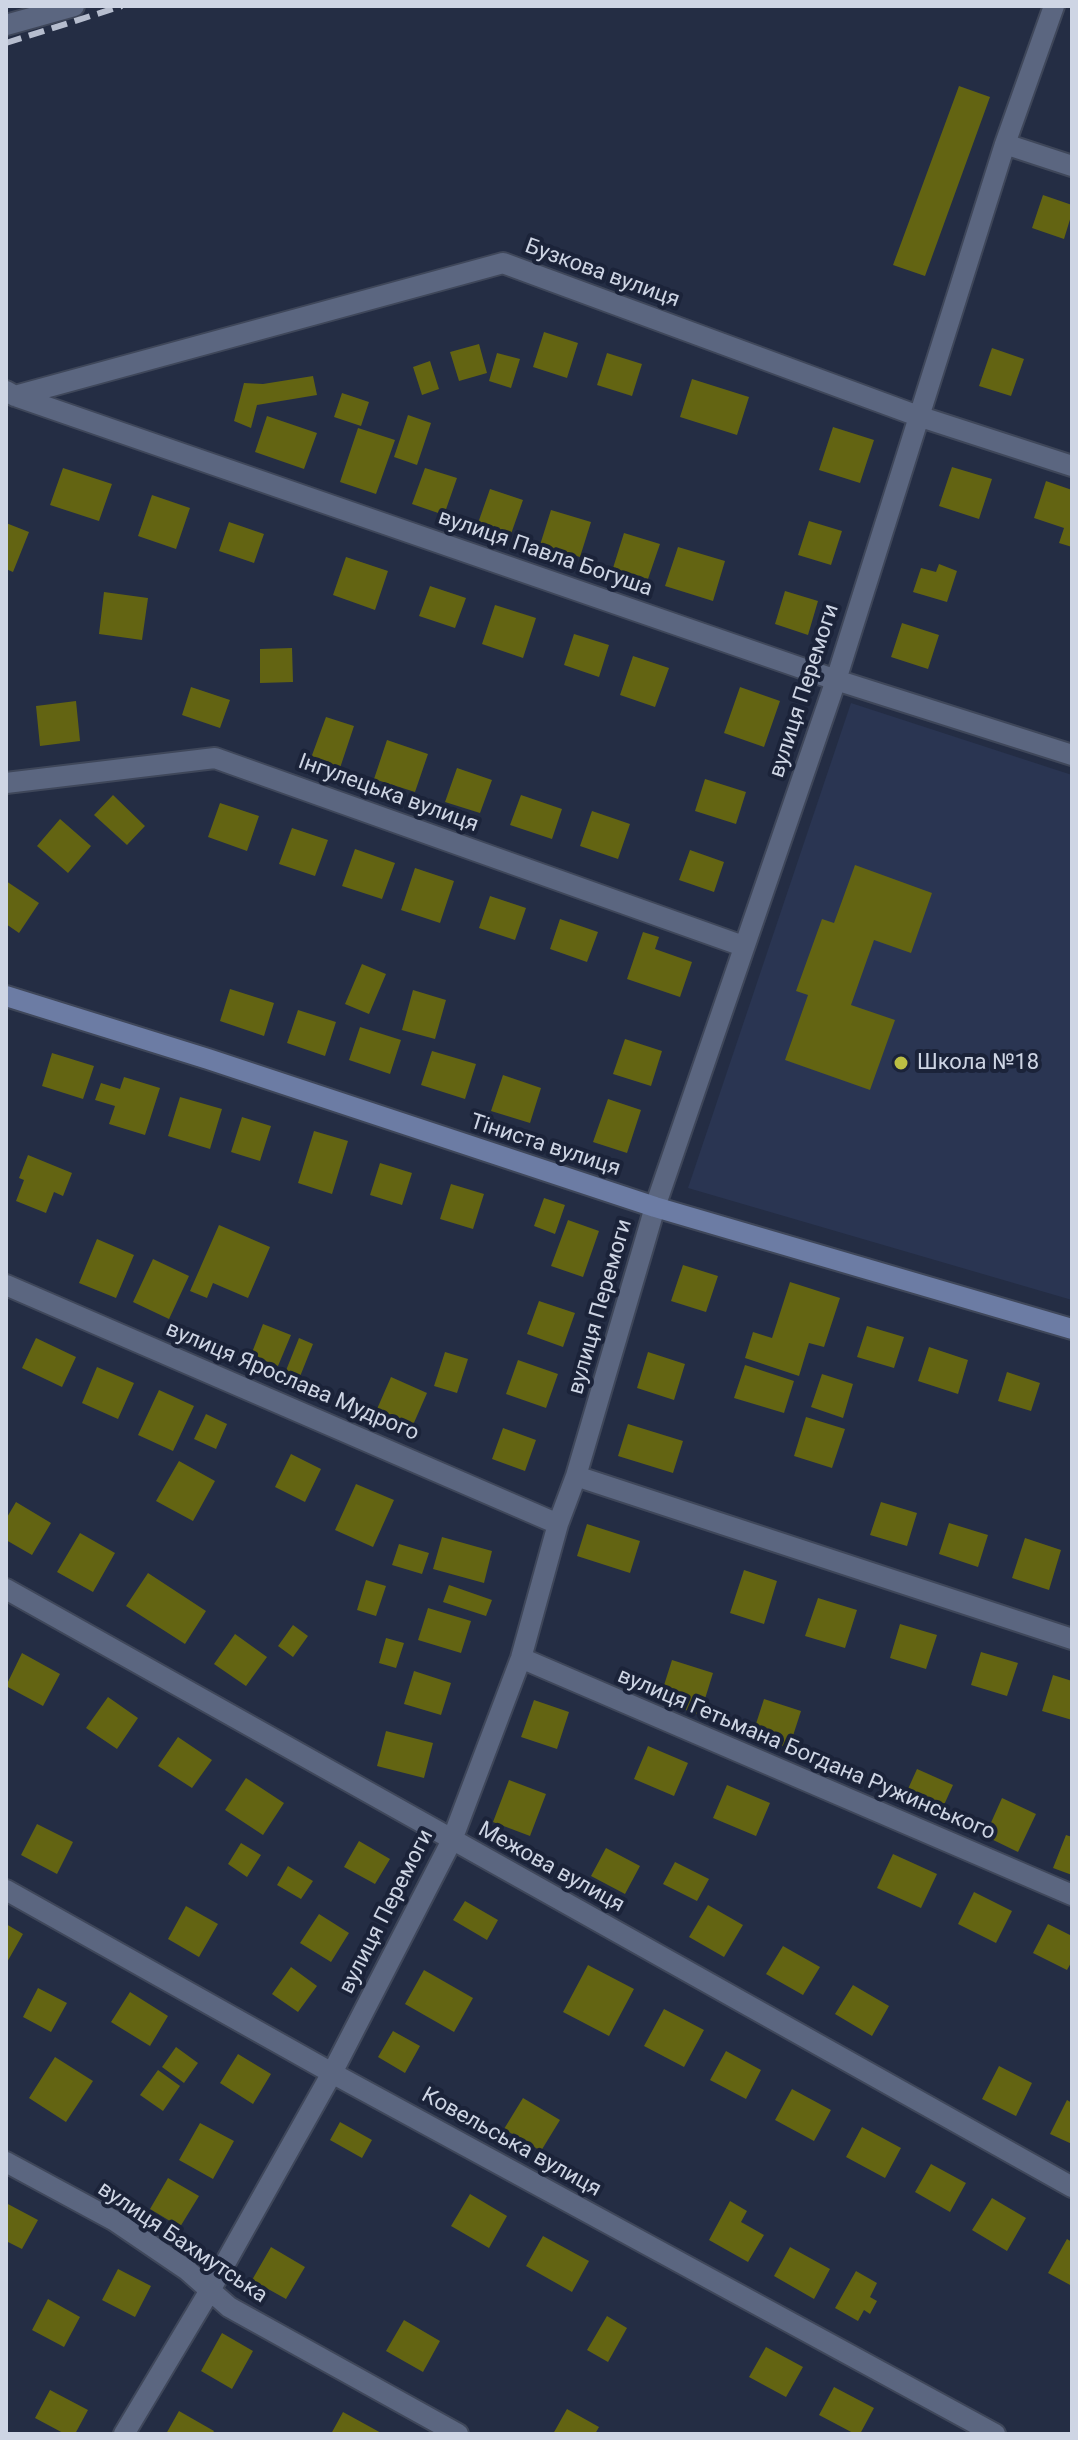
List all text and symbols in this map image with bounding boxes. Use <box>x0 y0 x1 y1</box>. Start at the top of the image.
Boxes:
street label: Бузкова вулиця <box>521 234 683 314</box>
street label: вулиця Павла Богуша <box>434 505 656 603</box>
street label: вулиця Перемоги <box>765 601 845 781</box>
street label: Інгулецька вулиця <box>294 749 482 839</box>
place label: Школа №18 <box>917 1050 1039 1076</box>
marker: Школа №18 <box>892 1054 910 1072</box>
street label: Тіниста вулиця <box>467 1109 623 1183</box>
street label: вулиця Перемоги <box>563 1216 639 1398</box>
street label: вулиця Ярослава Мудрого <box>161 1317 423 1447</box>
street label: вулиця Гетьмана Богдана Ружинського <box>613 1663 999 1847</box>
street label: Межова вулиця <box>473 1817 629 1919</box>
street label: вулиця Перемоги <box>334 1825 440 1999</box>
street label: Ковельська вулиця <box>417 2083 605 2203</box>
street label: вулиця Бахмутська <box>92 2176 272 2310</box>

